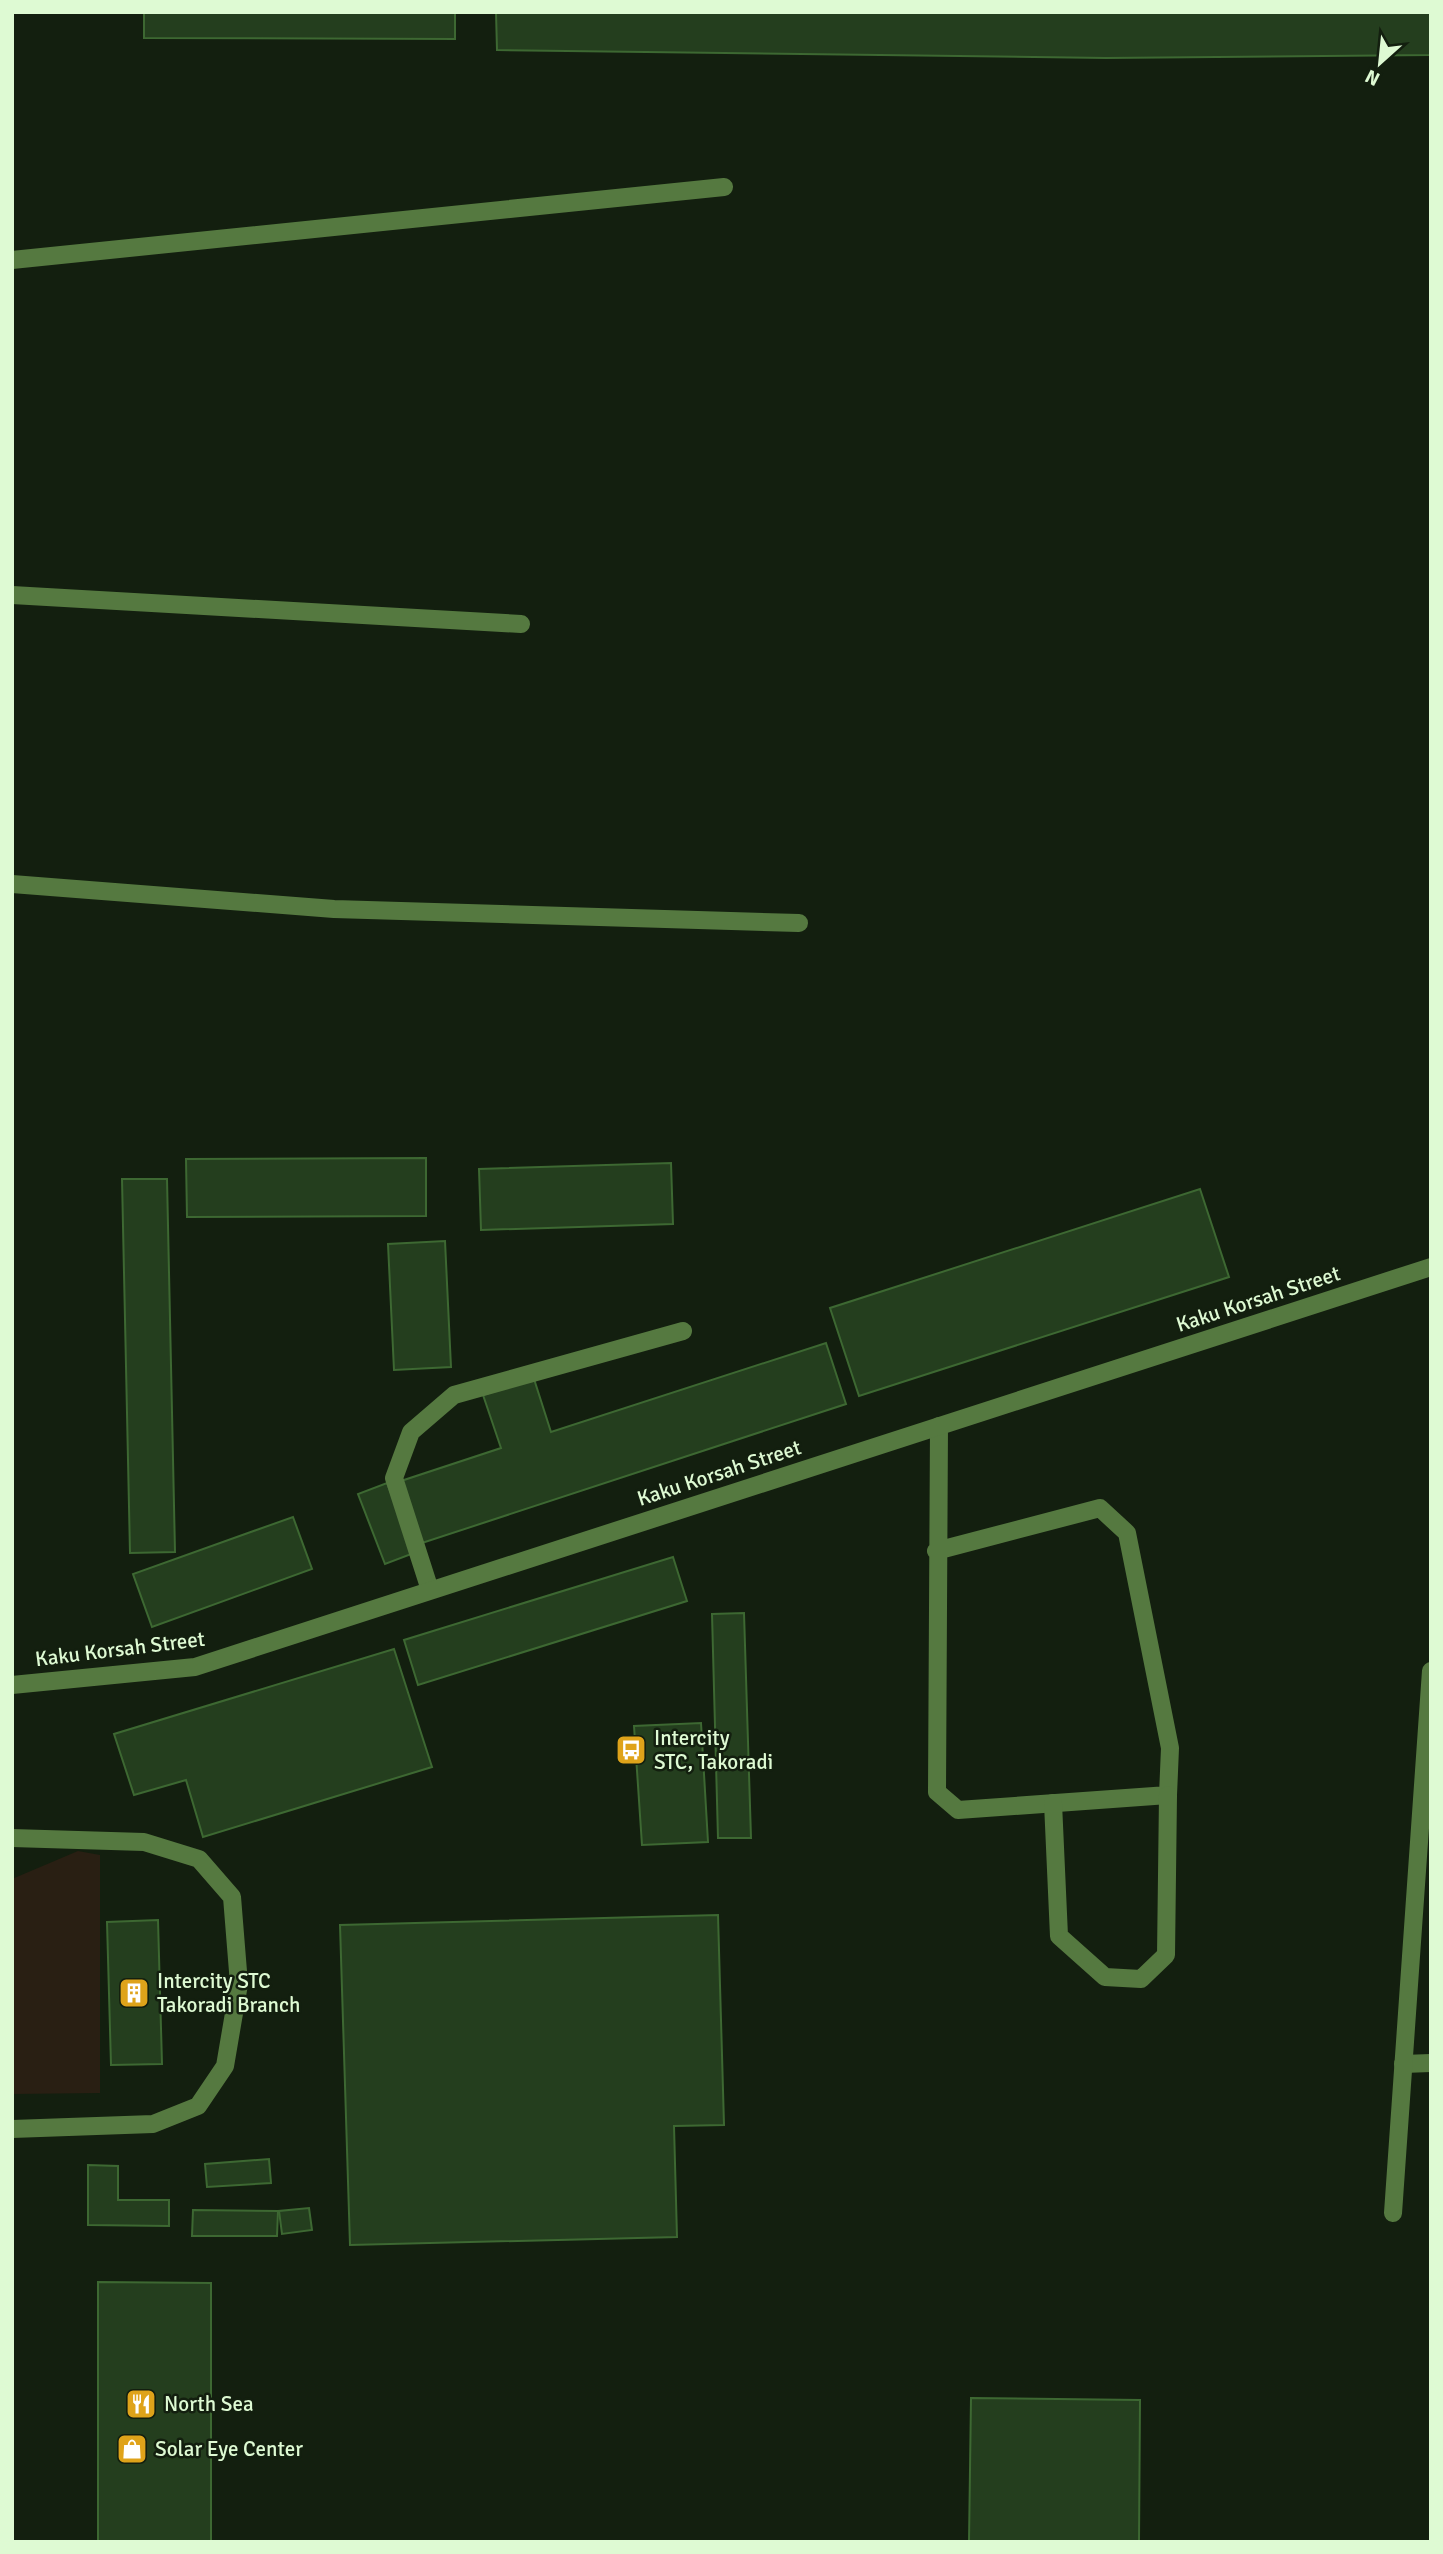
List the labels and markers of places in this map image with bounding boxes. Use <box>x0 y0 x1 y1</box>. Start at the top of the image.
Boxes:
place label: Intercity STC, Takoradi <box>654 1725 773 1775</box>
bus stop icon: Intercity STC, Takoradi <box>614 1733 648 1767</box>
place label: Intercity STC Takoradi Branch <box>157 1968 300 2018</box>
building icon: Intercity STC Takoradi Branch <box>117 1976 151 2010</box>
restaurant icon: North Sea <box>124 2387 158 2421</box>
place label: North Sea <box>164 2391 254 2417</box>
shop icon: Solar Eye Center <box>115 2432 149 2466</box>
place label: Solar Eye Center <box>155 2436 303 2462</box>

